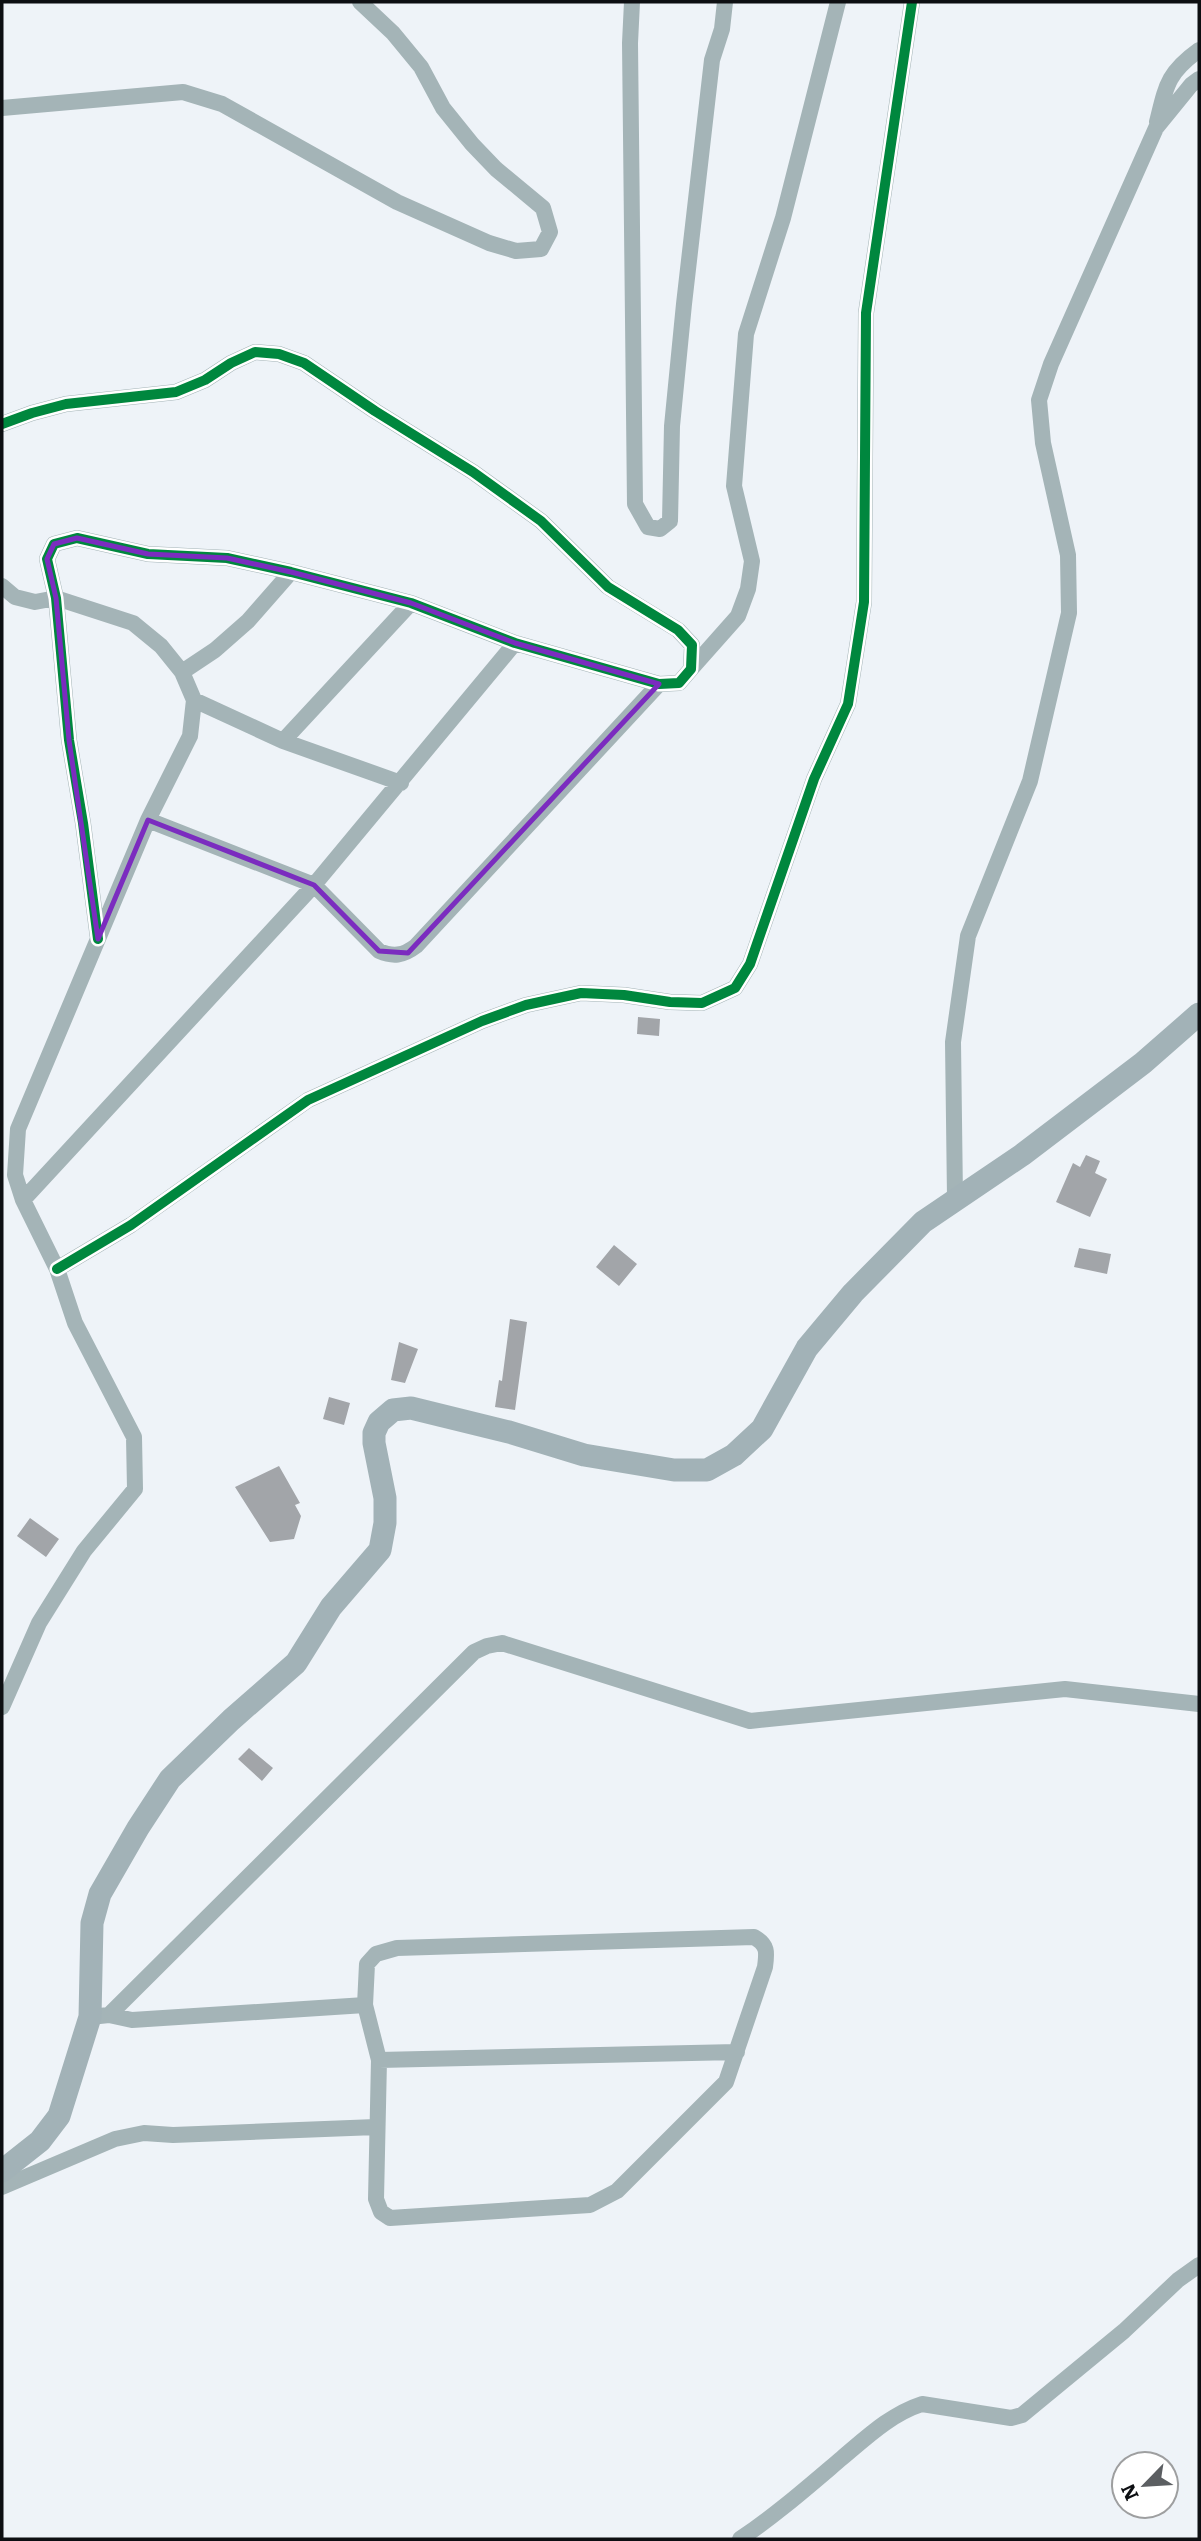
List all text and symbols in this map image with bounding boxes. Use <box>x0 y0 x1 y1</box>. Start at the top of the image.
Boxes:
north arrow <box>1110 2450 1180 2520</box>
text: N <box>1113 2479 1145 2506</box>

